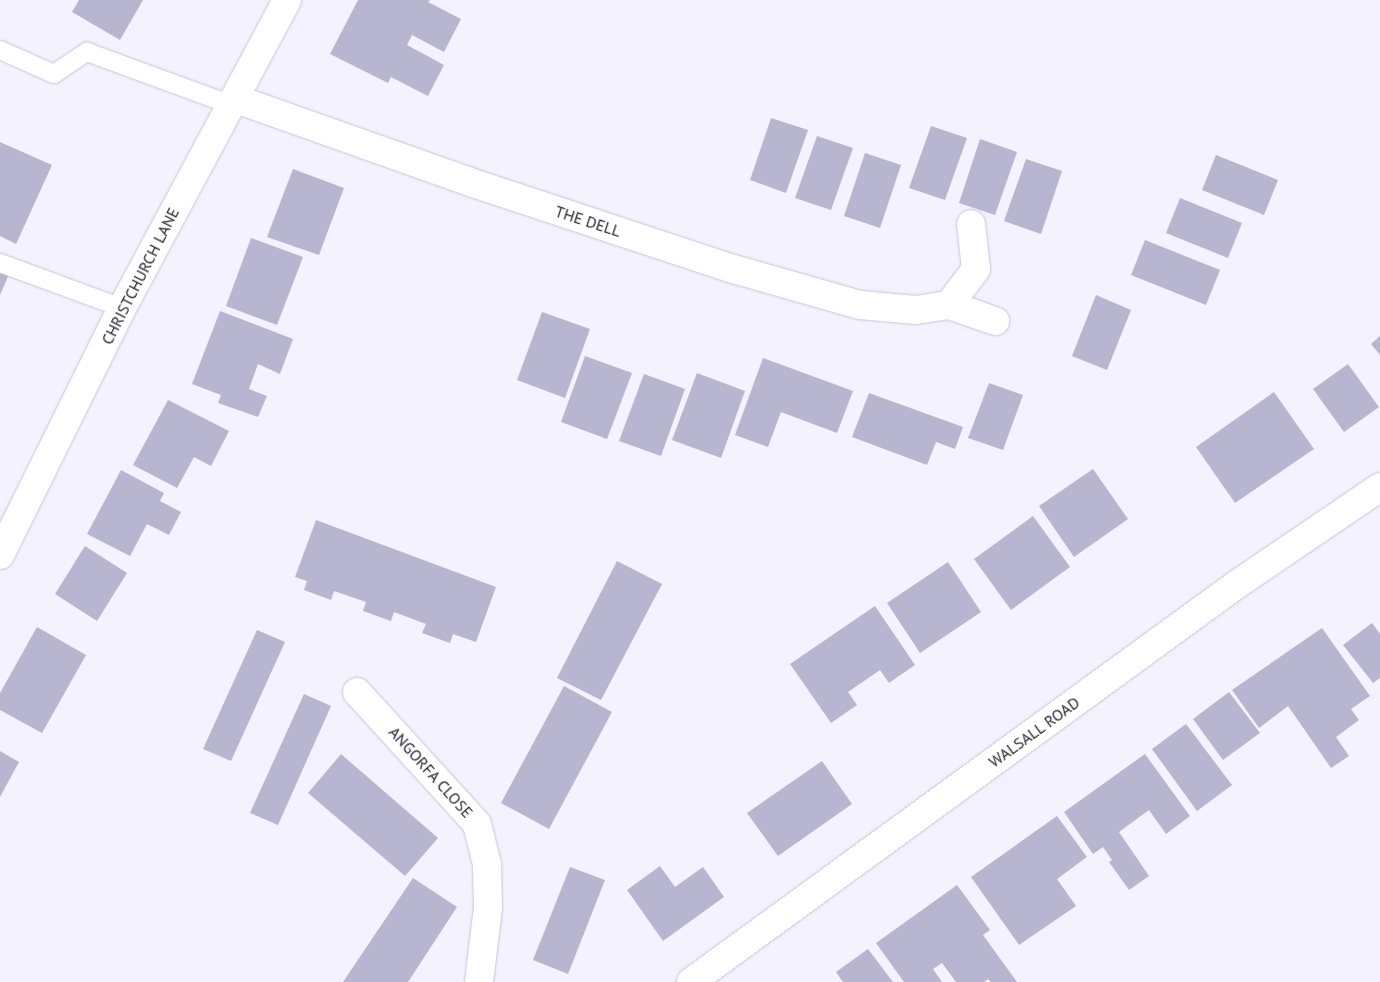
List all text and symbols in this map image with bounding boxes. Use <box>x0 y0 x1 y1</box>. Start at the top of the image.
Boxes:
street label: THE DELL <box>553 201 623 241</box>
street label: CHRISTCHURCH LANE <box>97 204 183 348</box>
street label: WALSALL ROAD <box>985 692 1083 772</box>
street label: ANGORFA CLOSE <box>385 722 477 822</box>

